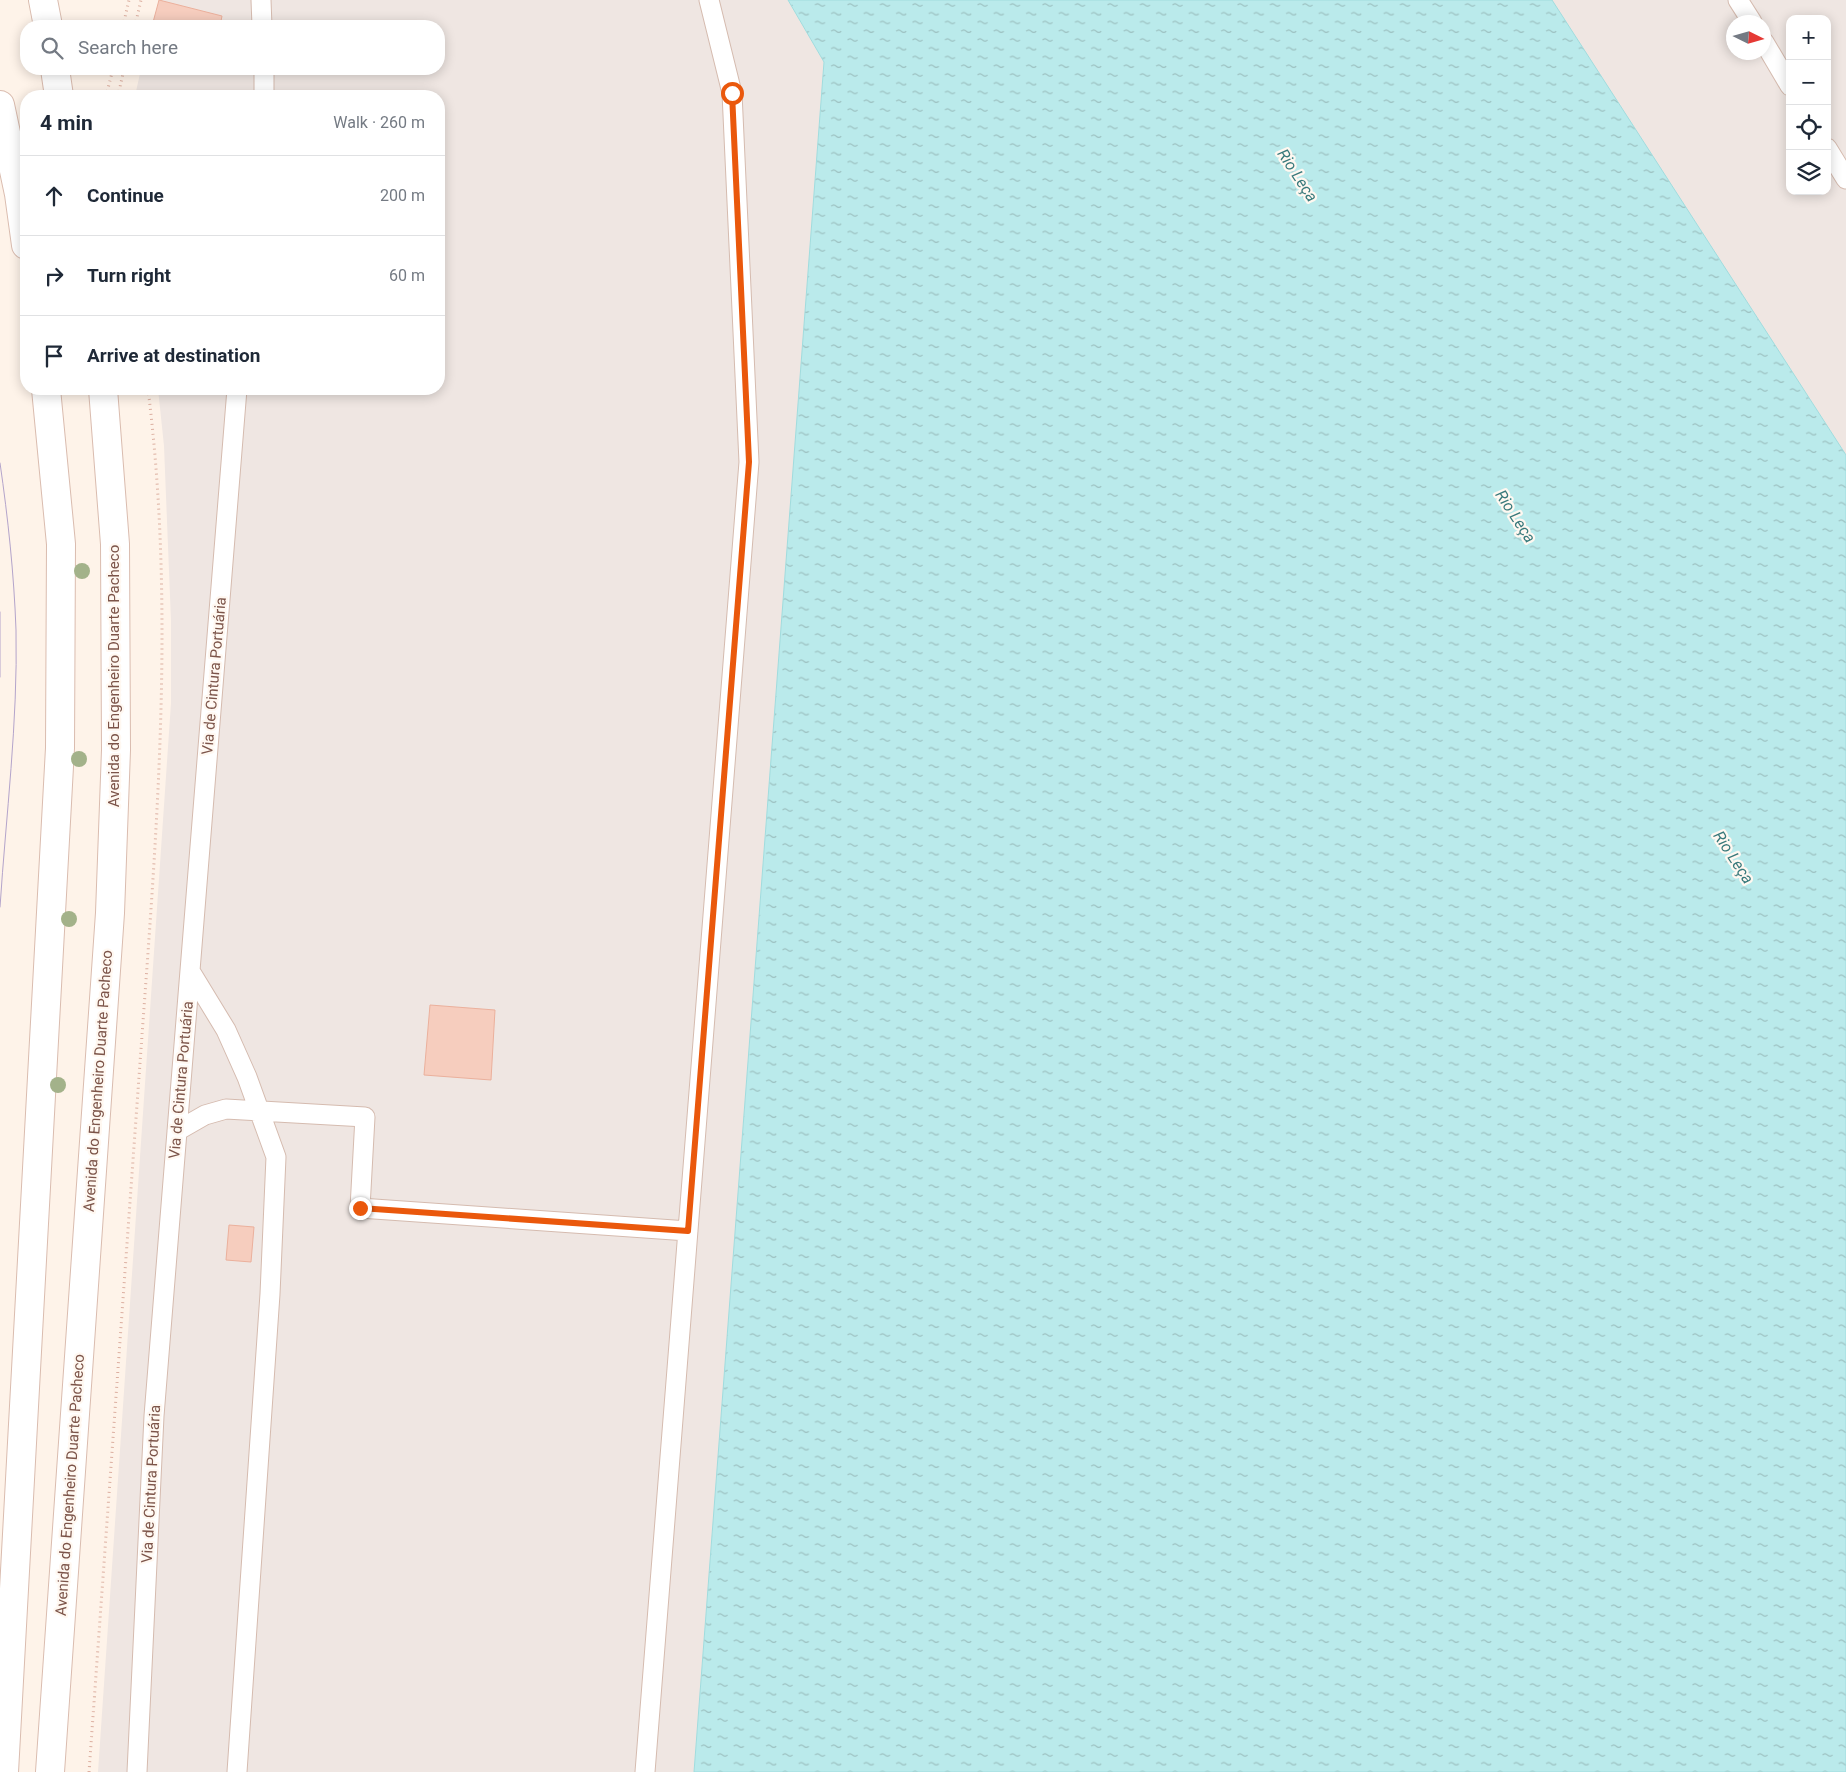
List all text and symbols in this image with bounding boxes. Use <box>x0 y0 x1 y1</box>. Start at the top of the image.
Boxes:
north arrow <box>1726 15 1771 60</box>
map controls <box>1786 15 1831 195</box>
button: + <box>1786 15 1831 60</box>
search box <box>20 20 445 75</box>
icon: search <box>38 34 66 62</box>
text: Search here <box>78 36 178 59</box>
button: − <box>1786 60 1831 105</box>
route start <box>721 82 744 105</box>
button: locate <box>1786 105 1831 150</box>
text: 4 min <box>40 111 93 135</box>
text: Walk · 260 m <box>333 113 425 132</box>
water label: Rio Leça <box>1273 145 1322 205</box>
button: layers <box>1786 150 1831 195</box>
icon: ahead <box>40 182 68 210</box>
text: Continue <box>87 184 164 207</box>
text: 200 m <box>380 186 425 205</box>
icon: right <box>40 262 68 290</box>
text: Turn right <box>87 264 171 287</box>
text: 60 m <box>389 266 425 285</box>
icon: arrive <box>40 342 68 370</box>
text: Arrive at destination <box>87 344 260 367</box>
water label: Rio Leça <box>1491 486 1540 546</box>
street label: Avenida do Engenheiro Duarte Pacheco <box>105 545 123 807</box>
street label: Via de Cintura Portuária <box>198 596 230 756</box>
water label: Rio Leça <box>1709 827 1758 887</box>
street label: Avenida do Engenheiro Duarte Pacheco <box>80 949 116 1213</box>
street label: Via de Cintura Portuária <box>165 1000 197 1160</box>
route end <box>349 1197 372 1220</box>
street label: Avenida do Engenheiro Duarte Pacheco <box>52 1353 88 1617</box>
street label: Via de Cintura Portuária <box>138 1404 164 1564</box>

